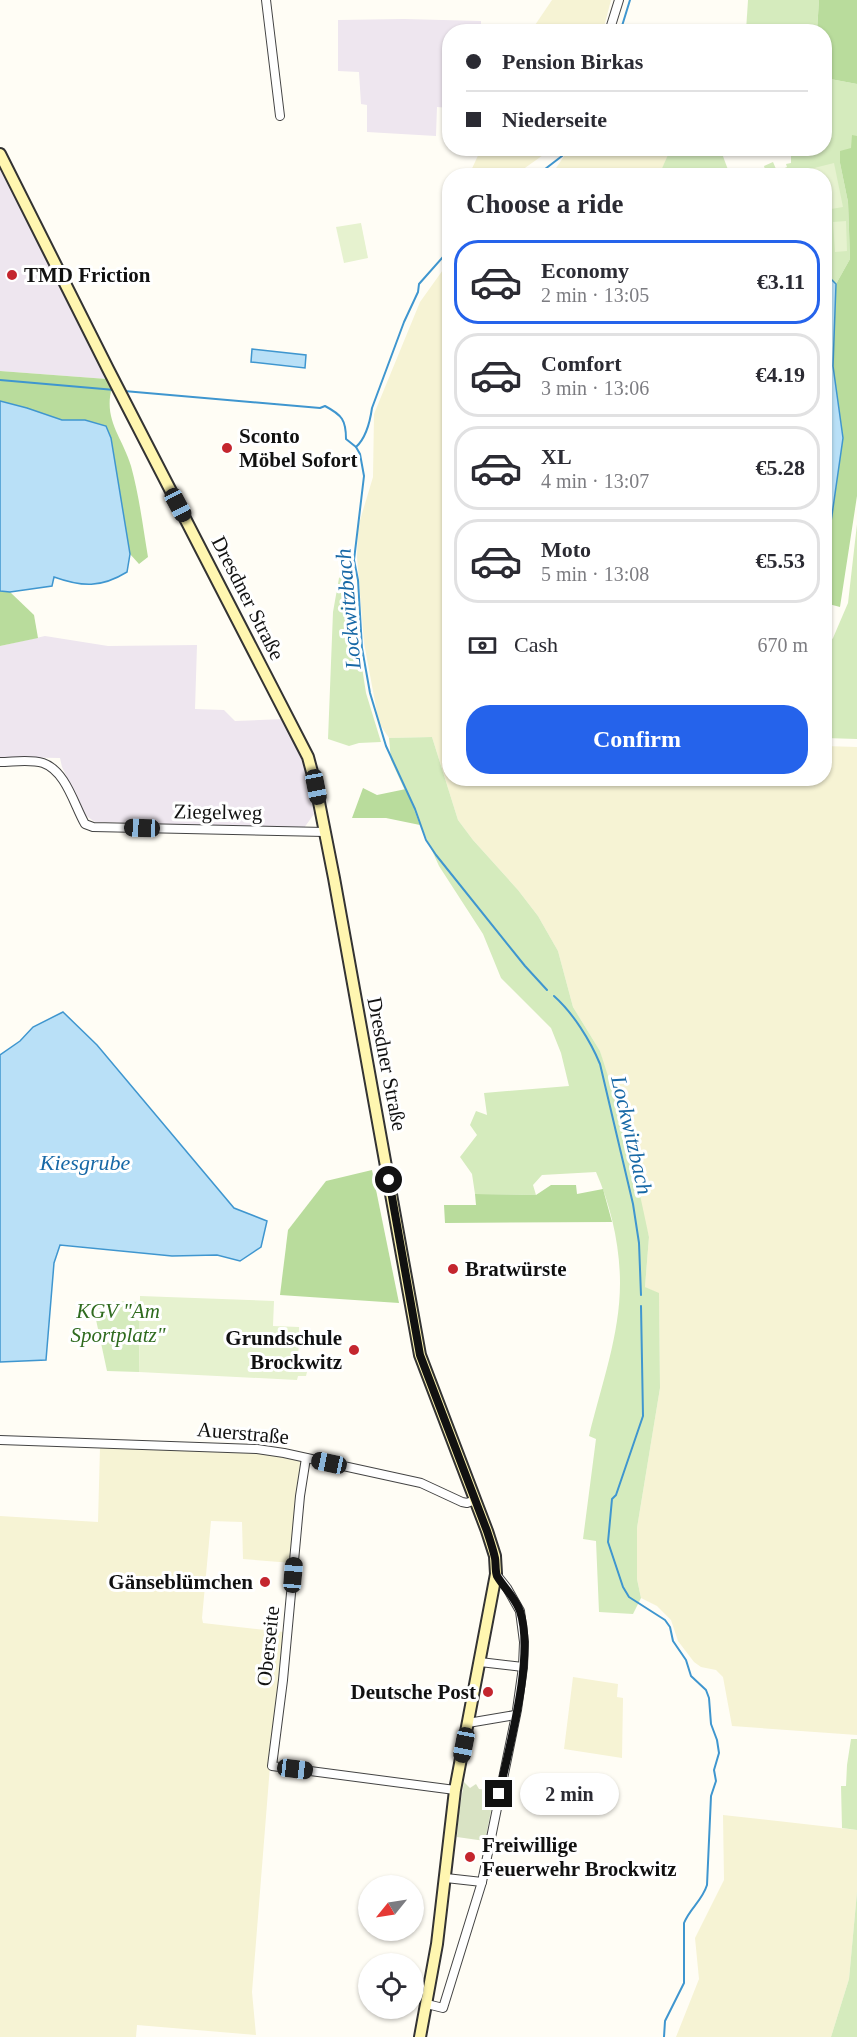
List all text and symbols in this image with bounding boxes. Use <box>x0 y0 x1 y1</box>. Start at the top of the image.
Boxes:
text: Pension Birkas <box>502 49 643 74</box>
text: Niederseite <box>502 107 607 132</box>
text: Choose a ride <box>466 189 624 219</box>
icon: car <box>469 255 523 309</box>
text: Economy <box>541 258 629 283</box>
place label: TMD Friction <box>24 263 151 287</box>
marker: TMD Friction <box>5 268 19 282</box>
text: €3.11 <box>757 269 805 294</box>
text: 2 min · 13:05 <box>541 284 649 306</box>
icon: car <box>469 348 523 402</box>
text: Comfort <box>541 351 622 376</box>
text: €4.19 <box>756 362 805 387</box>
text: 3 min · 13:06 <box>541 377 649 399</box>
place label: Sconto Möbel Sofort <box>239 424 357 472</box>
marker: Sconto Möbel Sofort <box>220 441 234 455</box>
icon: car <box>469 441 523 495</box>
text: XL <box>541 444 572 469</box>
text: €5.28 <box>756 455 805 480</box>
text: 4 min · 13:07 <box>541 470 649 492</box>
car <box>162 485 194 525</box>
street label: Dresdner Straße <box>206 532 290 664</box>
icon: car <box>469 534 523 588</box>
text: Moto <box>541 537 591 562</box>
water label: Lockwitzbach <box>330 548 366 671</box>
text: €5.53 <box>756 548 805 573</box>
text: 5 min · 13:08 <box>541 563 649 585</box>
icon: cash <box>466 629 499 662</box>
text: Cash <box>514 632 558 657</box>
text: 670 m <box>757 634 808 656</box>
button: Confirm <box>466 705 808 774</box>
car <box>304 768 328 806</box>
street label: Ziegelweg <box>173 799 263 825</box>
car <box>124 818 160 838</box>
street label: Dresdner Straße <box>362 995 412 1133</box>
water label: Lockwitzbach <box>606 1072 658 1197</box>
water label: Kiesgrube <box>39 1150 130 1175</box>
route start <box>375 1166 402 1193</box>
place label: Bratwürste <box>465 1257 566 1281</box>
marker: Bratwürste <box>446 1262 460 1276</box>
park label: KGV "Am Sportplatz" <box>70 1299 166 1347</box>
place label: Grundschule Brockwitz <box>225 1326 342 1374</box>
marker: Grundschule Brockwitz <box>347 1343 361 1357</box>
street label: Auerstraße <box>196 1417 290 1449</box>
car <box>310 1450 348 1476</box>
car <box>282 1556 304 1594</box>
place label: Gänseblümchen <box>108 1570 253 1594</box>
marker: Gänseblümchen <box>258 1575 272 1589</box>
street label: Oberseite <box>252 1605 284 1687</box>
place label: Deutsche Post <box>351 1680 476 1704</box>
marker: Deutsche Post <box>481 1685 495 1699</box>
car <box>452 1726 476 1764</box>
car <box>276 1758 314 1780</box>
callout: 2 min <box>520 1773 619 1815</box>
route end <box>485 1780 512 1807</box>
text: 2 min <box>545 1783 594 1805</box>
place label: Freiwillige Feuerwehr Brockwitz <box>482 1833 677 1881</box>
marker: Freiwillige Feuerwehr Brockwitz <box>463 1850 477 1864</box>
north arrow <box>358 1875 424 1941</box>
map controls <box>358 1875 424 2019</box>
button: locate <box>358 1953 424 2019</box>

